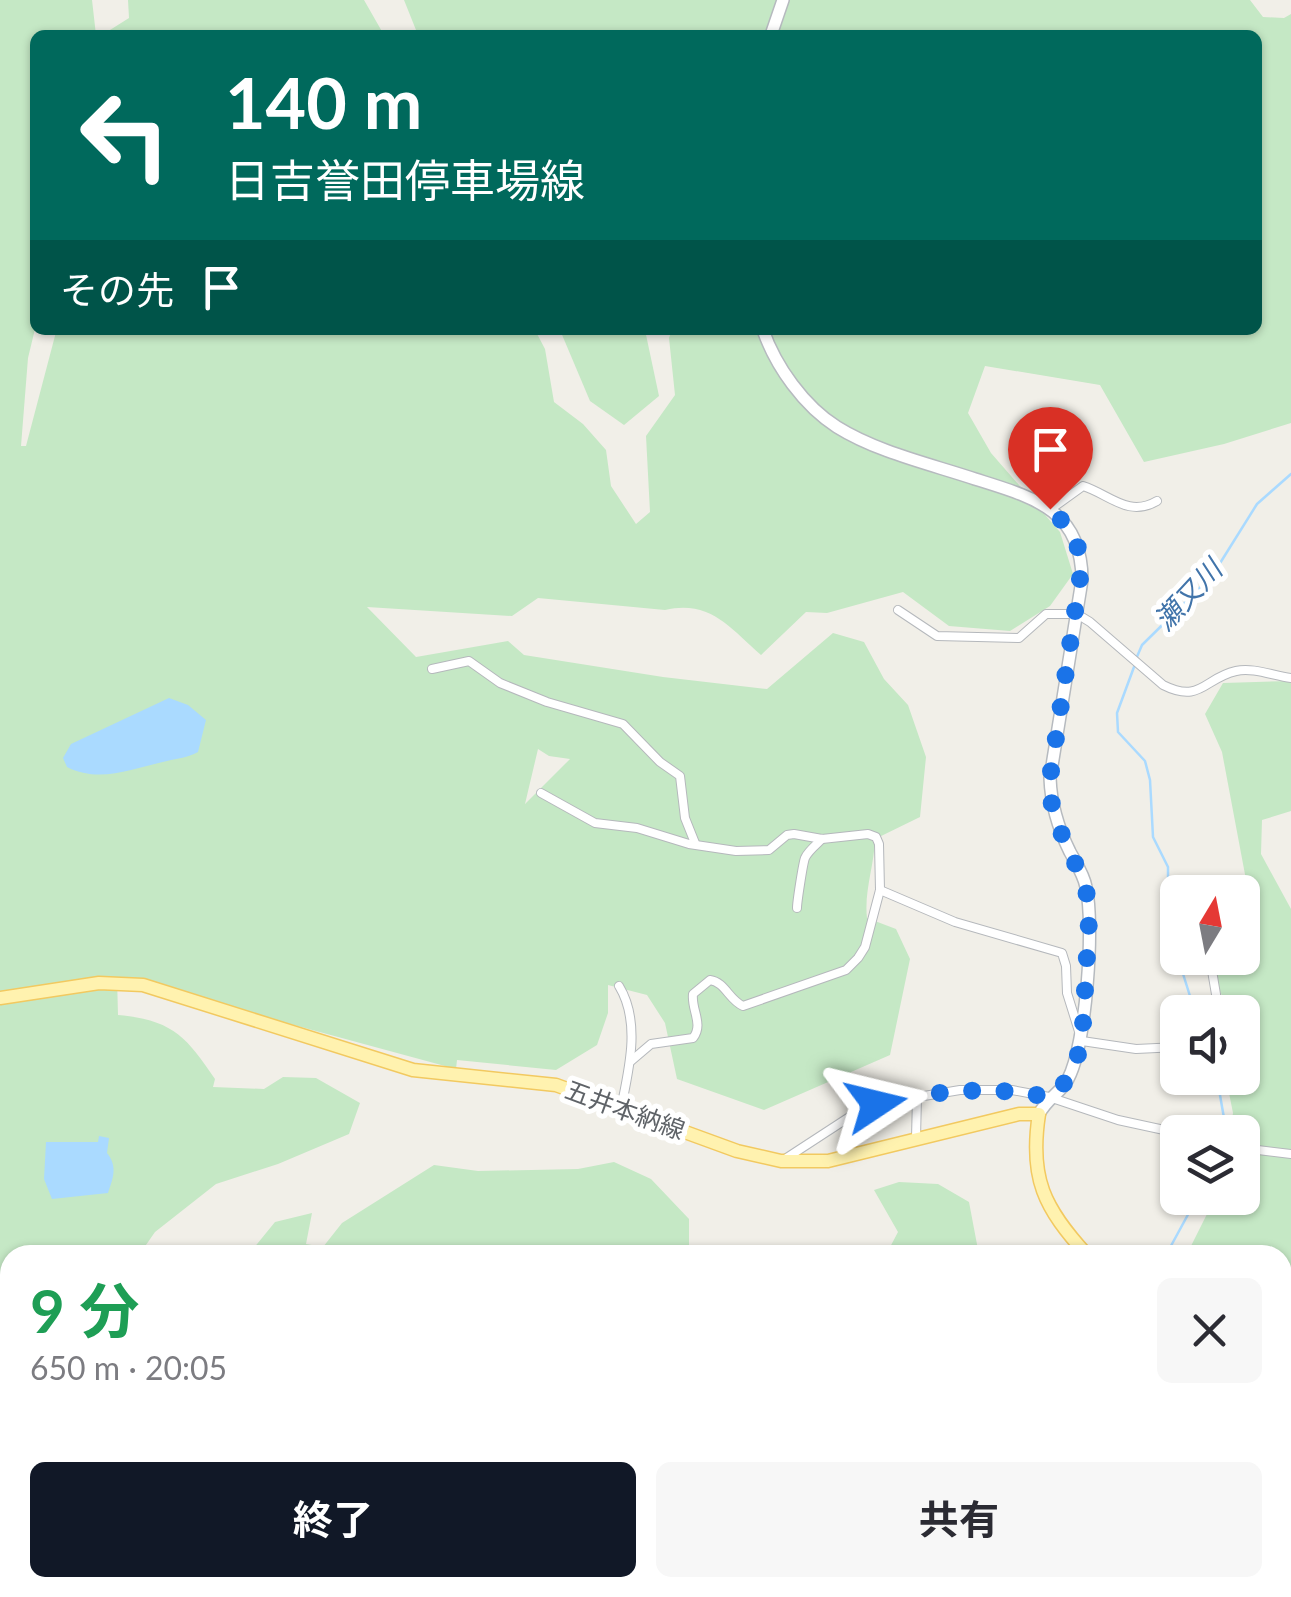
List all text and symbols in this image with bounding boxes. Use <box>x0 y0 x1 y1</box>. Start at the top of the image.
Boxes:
text: 140 m <box>225 60 422 144</box>
icon: left <box>60 70 190 200</box>
text: 日吉誉田停車場線 <box>225 153 585 207</box>
icon: arrive <box>194 260 249 315</box>
text: その先 <box>60 266 174 312</box>
pin <box>1008 407 1093 510</box>
icon: arrive <box>1023 422 1078 477</box>
water label: 瀬又川 <box>1146 550 1230 637</box>
north arrow <box>1160 875 1260 975</box>
map controls <box>1160 875 1260 1215</box>
button: sound <box>1160 995 1260 1095</box>
position arrow <box>824 1052 928 1156</box>
street label: 五井本納線 <box>561 1074 689 1145</box>
button: layers <box>1160 1115 1260 1215</box>
text: 9 分 <box>30 1274 139 1346</box>
button: close <box>1157 1278 1262 1383</box>
text: 650 m · 20:05 <box>30 1348 227 1387</box>
button: 終了 <box>30 1462 636 1577</box>
button: 共有 <box>656 1462 1262 1577</box>

